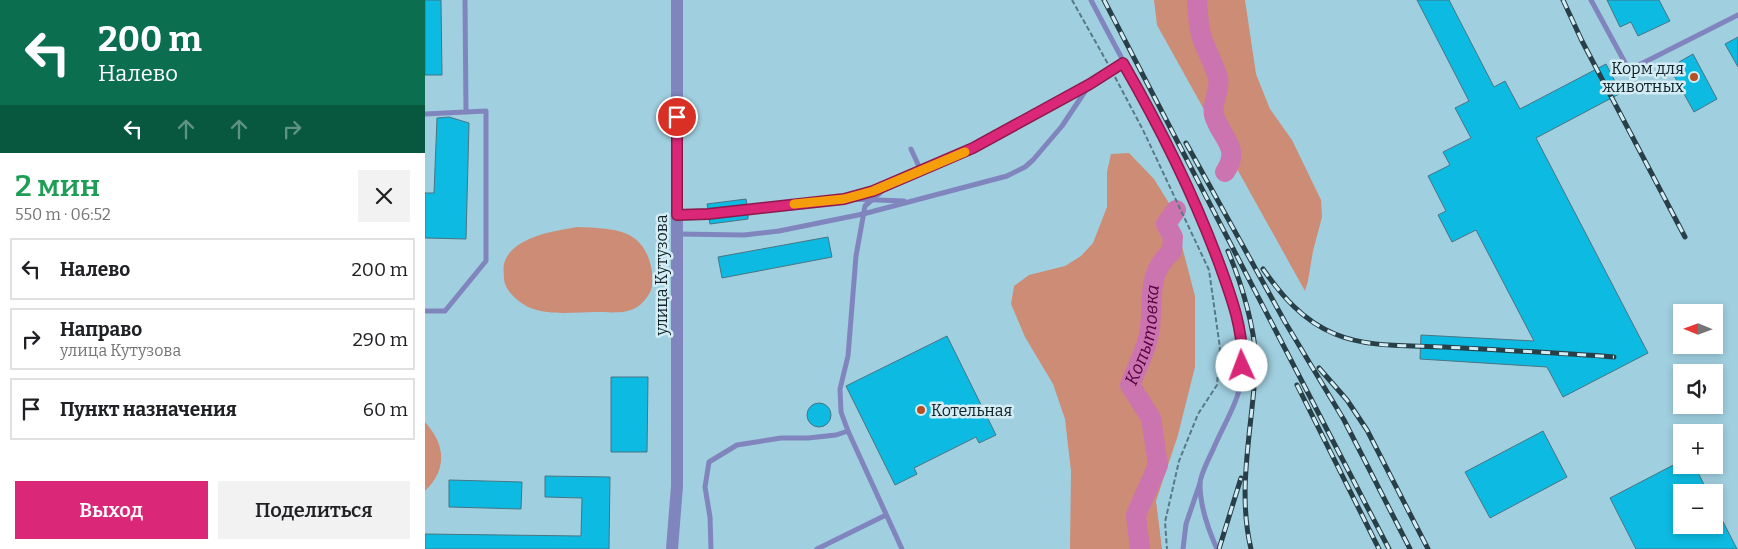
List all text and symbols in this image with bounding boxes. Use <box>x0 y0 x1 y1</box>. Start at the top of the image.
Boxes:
text: 200 m <box>98 18 202 60</box>
icon: left <box>15 20 80 85</box>
place label: Корм для животных <box>1602 59 1684 96</box>
text: Налево <box>98 60 178 87</box>
marker: Корм для животных <box>1688 71 1700 83</box>
pin <box>656 96 698 138</box>
icon: arrive <box>663 103 691 131</box>
icon: left <box>119 115 147 143</box>
icon: ahead <box>172 115 200 143</box>
icon: ahead <box>225 115 253 143</box>
icon: right <box>278 115 306 143</box>
text: 2 мин <box>15 168 100 204</box>
button: close <box>358 170 410 222</box>
text: 550 m · 06:52 <box>15 205 111 224</box>
street label: улица Кутузова <box>652 214 671 337</box>
icon: left <box>17 255 45 283</box>
text: Налево <box>60 258 130 281</box>
text: 200 m <box>351 258 408 281</box>
water label: Копытовка <box>1120 283 1164 388</box>
north arrow <box>1673 304 1723 354</box>
map controls <box>1673 304 1723 534</box>
text: Направо <box>60 318 142 341</box>
icon: right <box>17 325 45 353</box>
text: 290 m <box>352 328 408 351</box>
position arrow <box>1215 339 1267 391</box>
text: улица Кутузова <box>60 341 181 360</box>
button: sound <box>1673 364 1723 414</box>
icon: arrive <box>17 395 45 423</box>
text: Пункт назначения <box>60 398 237 421</box>
text: 60 m <box>363 398 408 421</box>
place label: Котельная <box>931 401 1013 420</box>
marker: Котельная <box>915 404 927 416</box>
button: + <box>1673 424 1723 474</box>
button: Выход <box>15 481 208 539</box>
button: Поделиться <box>218 481 410 539</box>
button: − <box>1673 484 1723 534</box>

